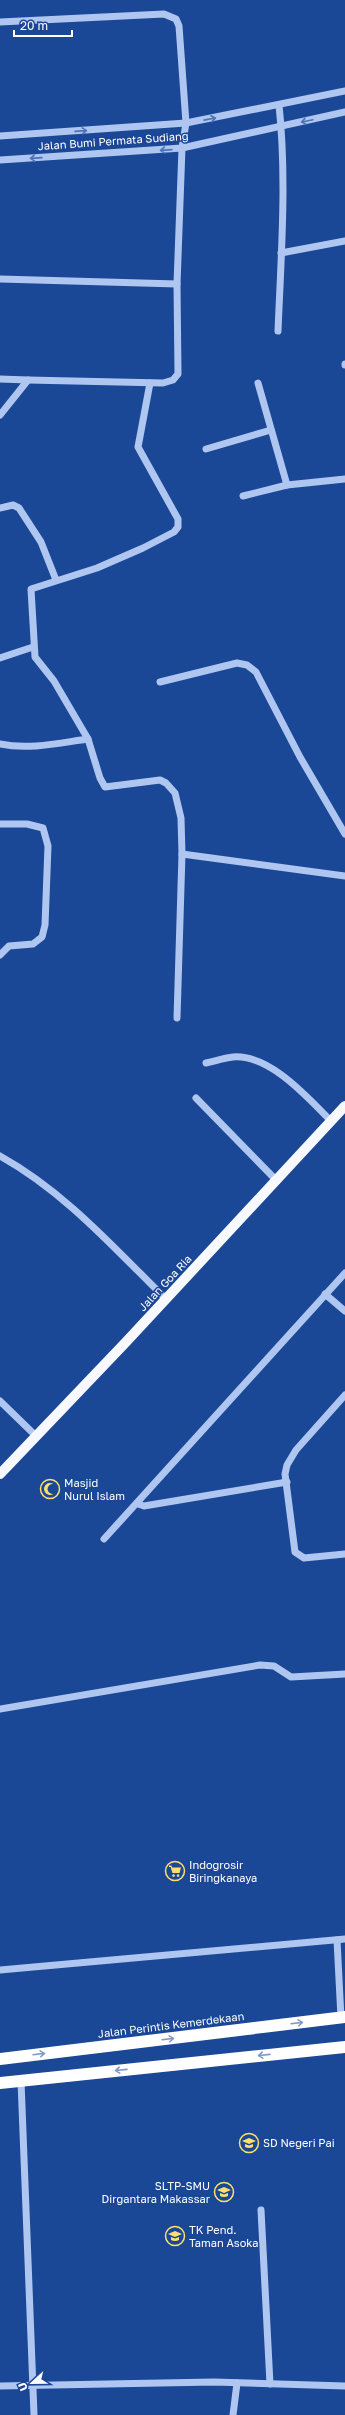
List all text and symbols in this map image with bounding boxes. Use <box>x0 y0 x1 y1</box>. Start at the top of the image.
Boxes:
scale bar <box>14 12 72 38</box>
text: 20 m <box>20 18 48 33</box>
one-way arrow <box>203 114 216 122</box>
one-way arrow <box>301 117 314 125</box>
one-way arrow <box>74 127 87 134</box>
street label: Jalan Bumi Permata Sudiang <box>37 129 189 152</box>
one-way arrow <box>160 146 173 153</box>
one-way arrow <box>30 154 43 162</box>
street label: Jalan Goa Ria <box>135 1252 194 1313</box>
place label: Masjid Nurul Islam <box>64 1476 125 1502</box>
mosque icon: Masjid Nurul Islam <box>39 1478 61 1500</box>
place label: Indogrosir Biringkanaya <box>189 1858 257 1884</box>
supermarket icon: Indogrosir Biringkanaya <box>164 1860 186 1882</box>
street label: Jalan Perintis Kemerdekaan <box>97 2009 245 2040</box>
one-way arrow <box>290 2019 303 2027</box>
one-way arrow <box>161 2035 174 2042</box>
one-way arrow <box>32 2050 45 2058</box>
one-way arrow <box>258 2052 271 2059</box>
one-way arrow <box>115 2067 128 2074</box>
school or university icon: SD Negeri Pai <box>238 2132 260 2154</box>
place label: SD Negeri Pai <box>263 2136 335 2149</box>
place label: SLTP-SMU Dirgantara Makassar <box>102 2179 211 2205</box>
school or university icon: SLTP-SMU Dirgantara Makassar <box>213 2181 235 2203</box>
place label: TK Pend. Taman Asoka <box>189 2223 259 2249</box>
school or university icon: TK Pend. Taman Asoka <box>164 2225 186 2247</box>
north arrow <box>12 2363 52 2403</box>
text: U <box>15 2381 30 2393</box>

